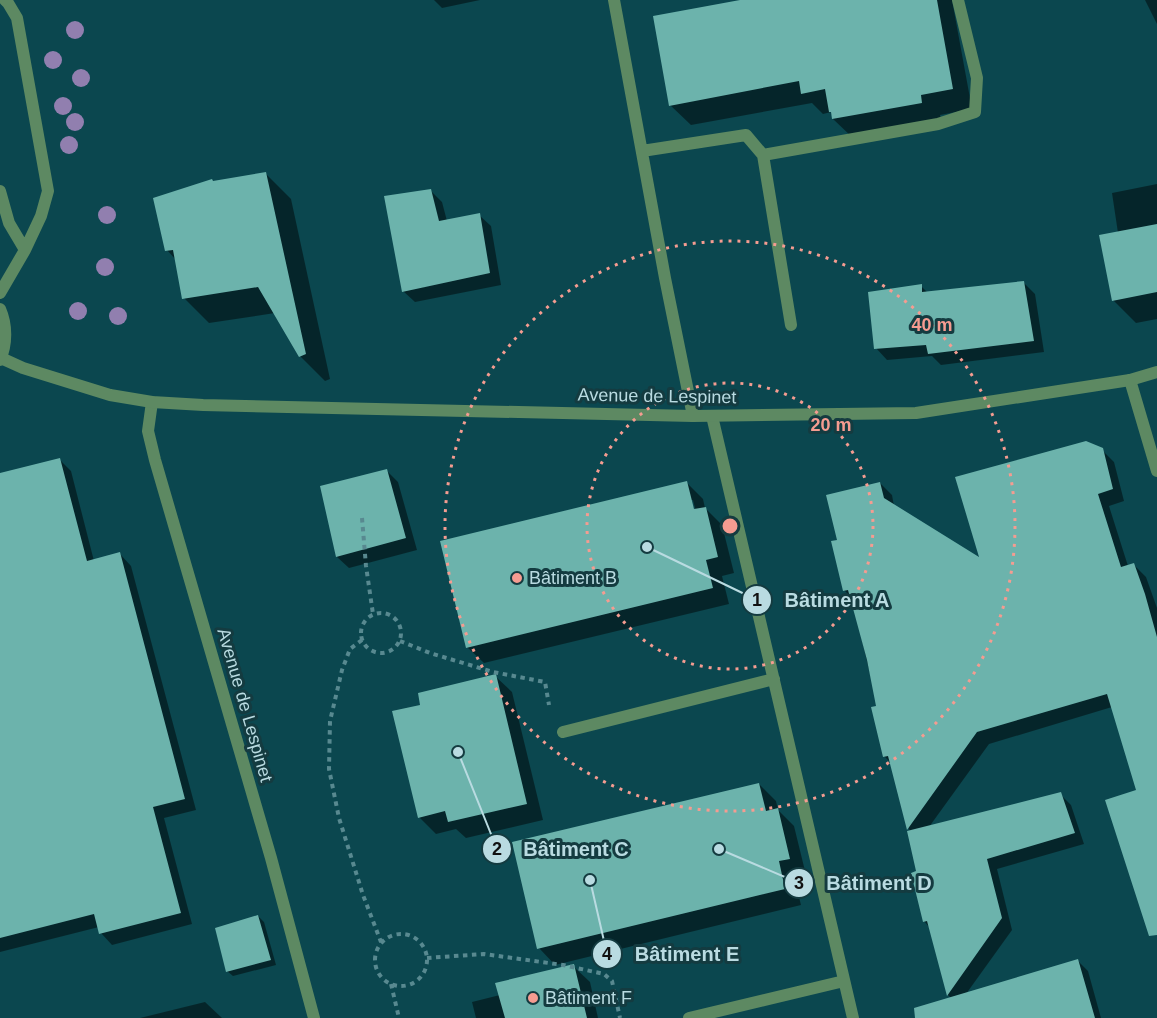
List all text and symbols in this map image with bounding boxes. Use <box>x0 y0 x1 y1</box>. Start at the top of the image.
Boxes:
text: 40 m <box>911 315 953 335</box>
street label: Avenue de Lespinet <box>577 385 737 407</box>
text: 20 m <box>810 415 852 435</box>
centre of rings <box>720 516 740 536</box>
place label: Bâtiment B <box>529 568 617 588</box>
marker: Bâtiment B <box>510 571 524 585</box>
callout: Bâtiment A <box>742 581 901 619</box>
text: Bâtiment A <box>785 589 889 611</box>
text: 1 <box>752 590 762 610</box>
street label: Avenue de Lespinet <box>214 626 276 784</box>
callout: Bâtiment C <box>482 830 641 868</box>
text: Bâtiment C <box>523 838 629 860</box>
text: 2 <box>492 839 502 859</box>
callout: Bâtiment D <box>784 864 944 902</box>
text: Bâtiment D <box>826 872 932 894</box>
text: 3 <box>794 873 804 893</box>
callout: Bâtiment E <box>592 935 751 973</box>
text: Bâtiment E <box>635 943 739 965</box>
text: 4 <box>602 944 612 964</box>
place label: Bâtiment F <box>545 988 632 1008</box>
marker: Bâtiment F <box>526 991 540 1005</box>

